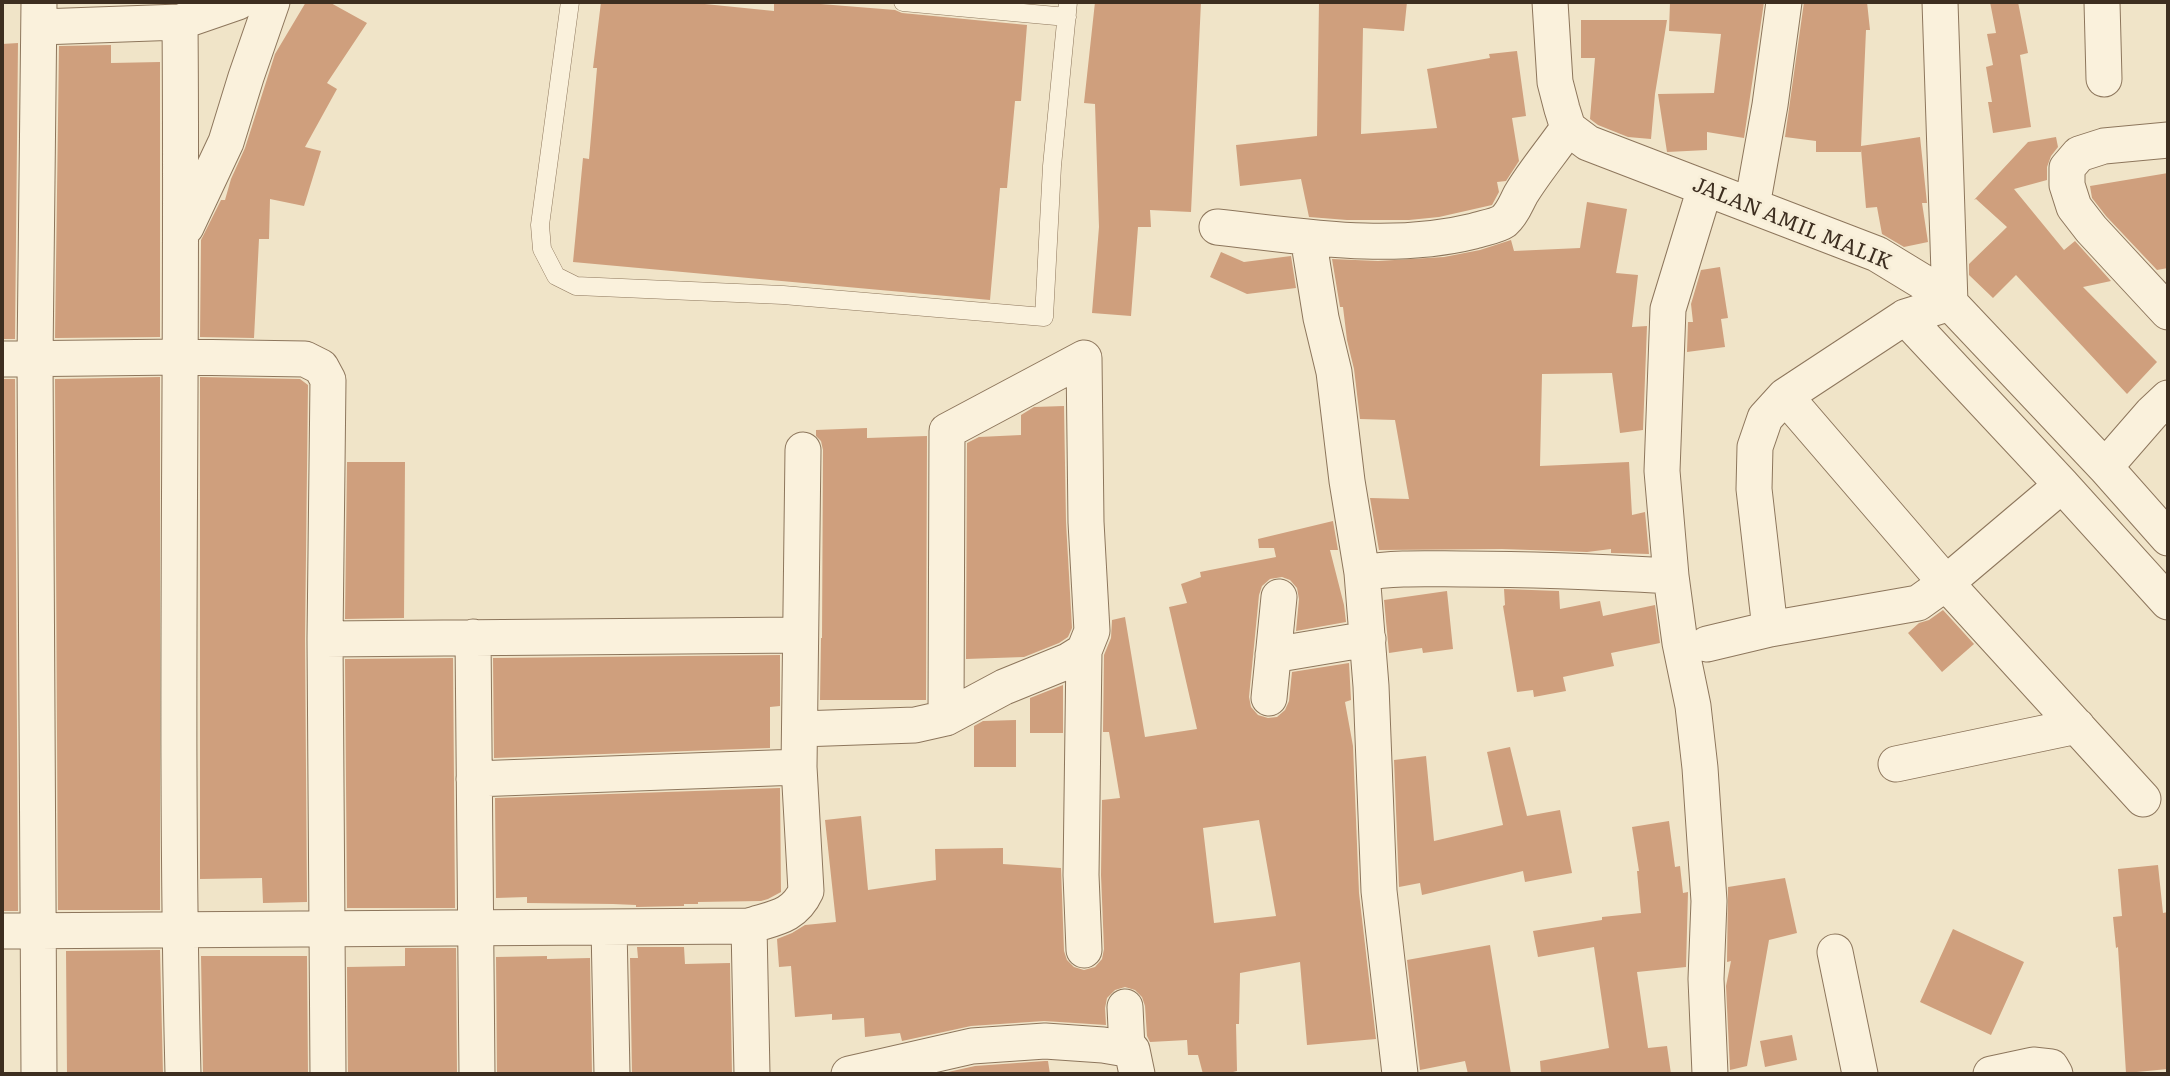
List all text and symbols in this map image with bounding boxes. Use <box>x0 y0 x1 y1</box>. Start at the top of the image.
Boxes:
street label: JALAN AMIL MALIK <box>1688 172 1896 276</box>

